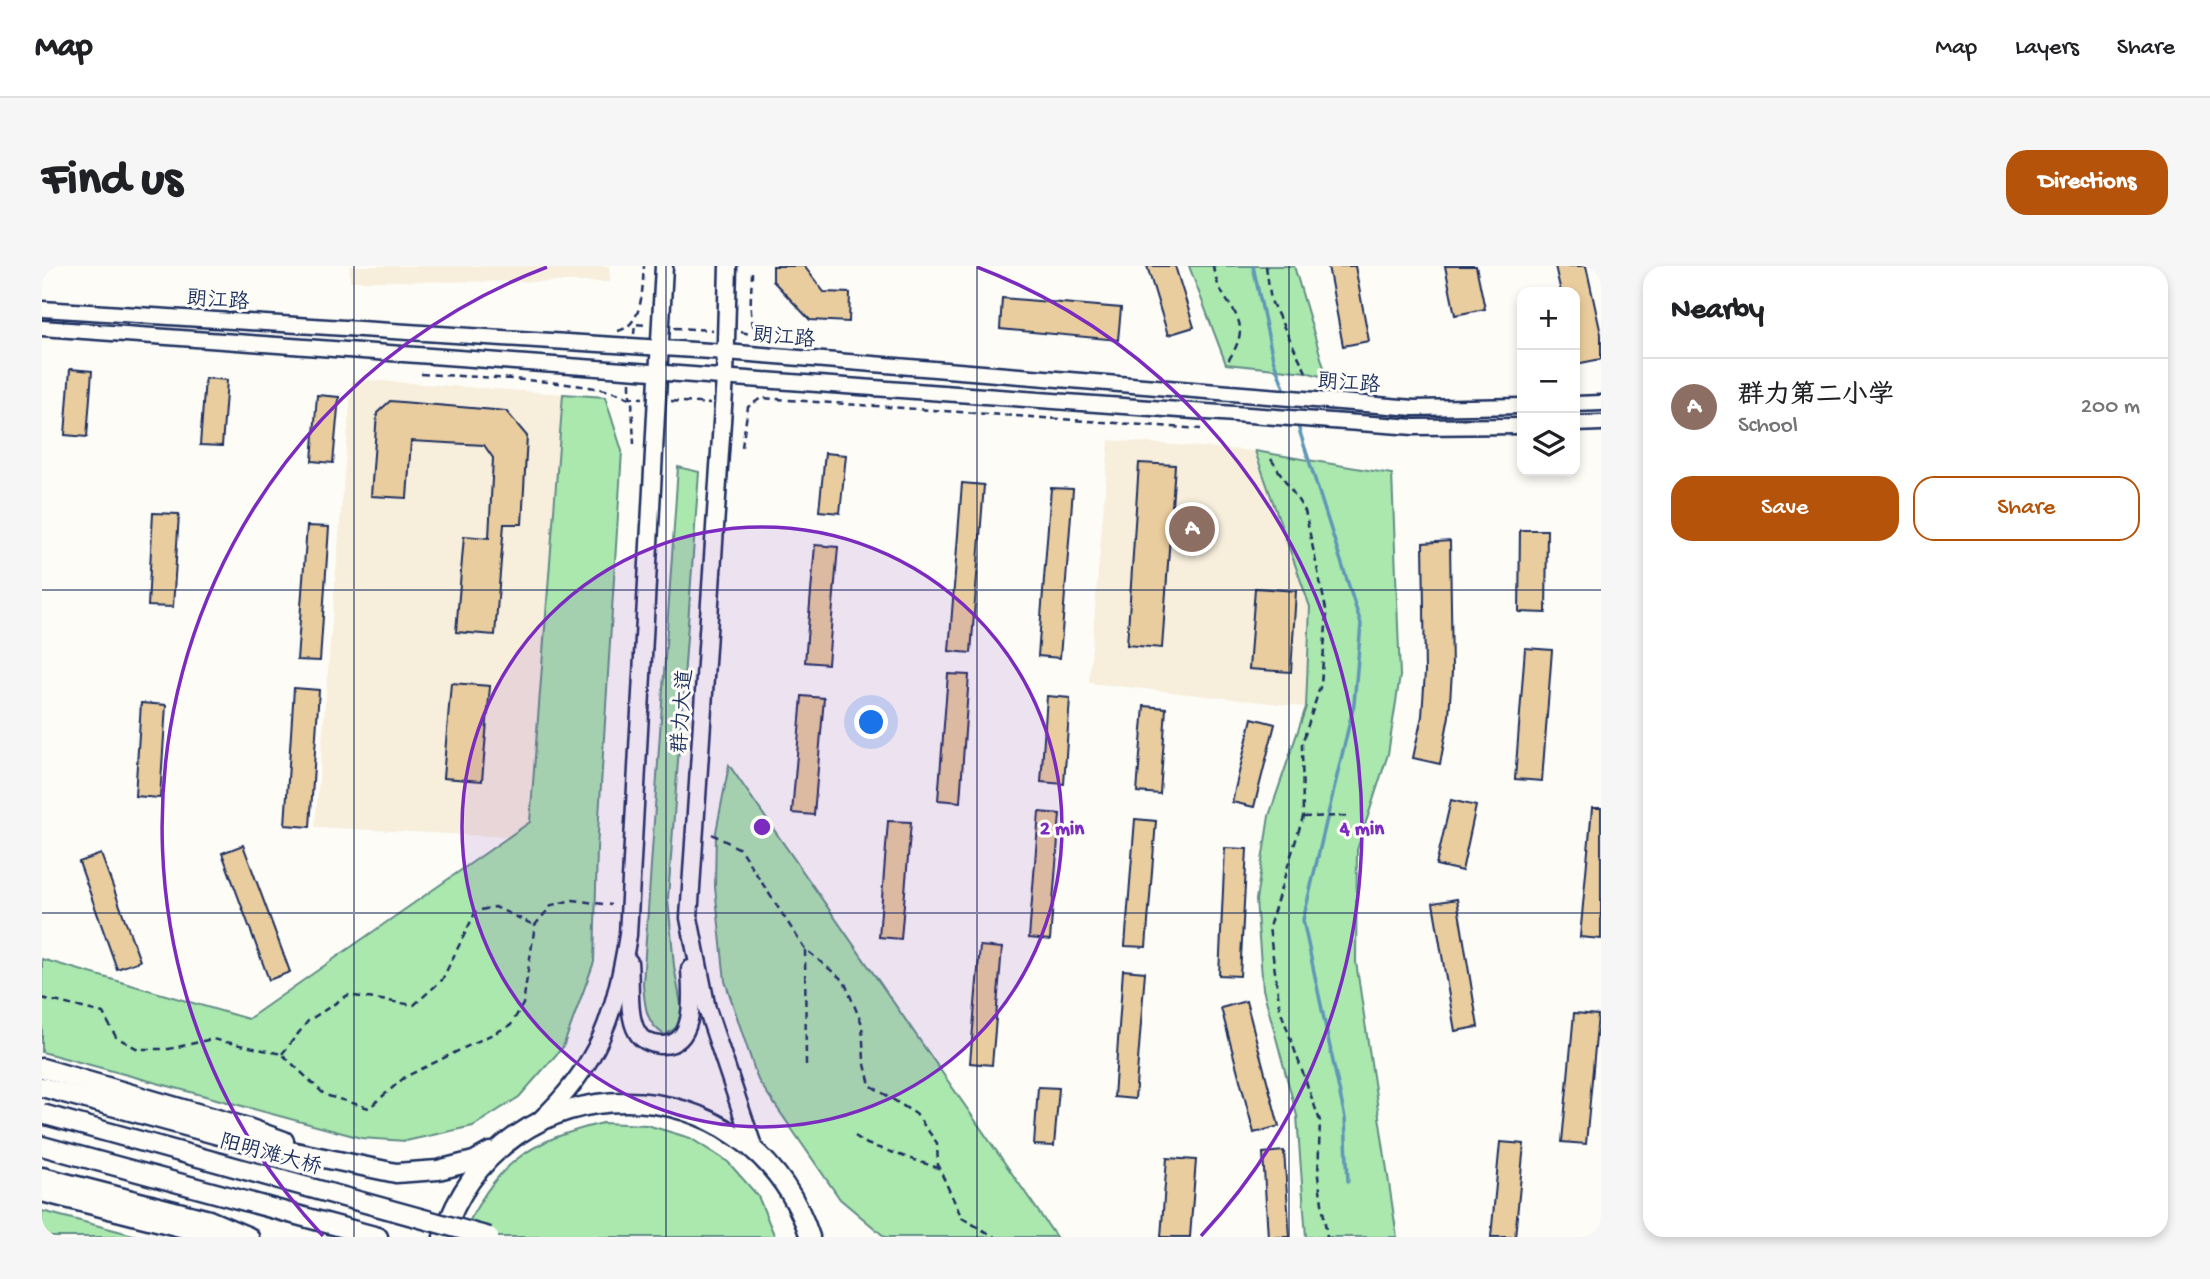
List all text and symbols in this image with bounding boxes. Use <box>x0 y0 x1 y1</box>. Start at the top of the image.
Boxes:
text: Map <box>35 29 92 67</box>
text: Map <box>1935 34 1977 63</box>
text: Layers <box>2015 34 2079 63</box>
text: Share <box>2117 34 2175 63</box>
button: Directions <box>2006 150 2168 215</box>
text: Find us <box>42 153 182 211</box>
street label: 朗江路 <box>185 286 250 317</box>
map controls <box>1517 287 1580 476</box>
button: + <box>1517 287 1580 350</box>
text: Nearby <box>1671 294 1764 329</box>
street label: 朗江路 <box>751 322 816 355</box>
button: − <box>1517 350 1580 413</box>
street label: 朗江路 <box>1316 369 1381 400</box>
text: 群力第二小学 <box>1738 382 1894 413</box>
text: A <box>1687 394 1701 421</box>
text: 200 m <box>2081 394 2140 421</box>
button: layers <box>1517 413 1580 476</box>
text: School <box>1738 413 1798 440</box>
button: Save <box>1671 476 1899 541</box>
button: Share <box>1913 476 2140 541</box>
pin: A <box>1169 503 1215 555</box>
street label: 群力大道 <box>667 668 700 754</box>
your location <box>854 705 888 739</box>
centre of rings <box>750 815 774 839</box>
text: 2 min <box>1040 818 1085 843</box>
text: 4 min <box>1339 818 1385 843</box>
street label: 阳明滩大桥 <box>216 1130 324 1182</box>

